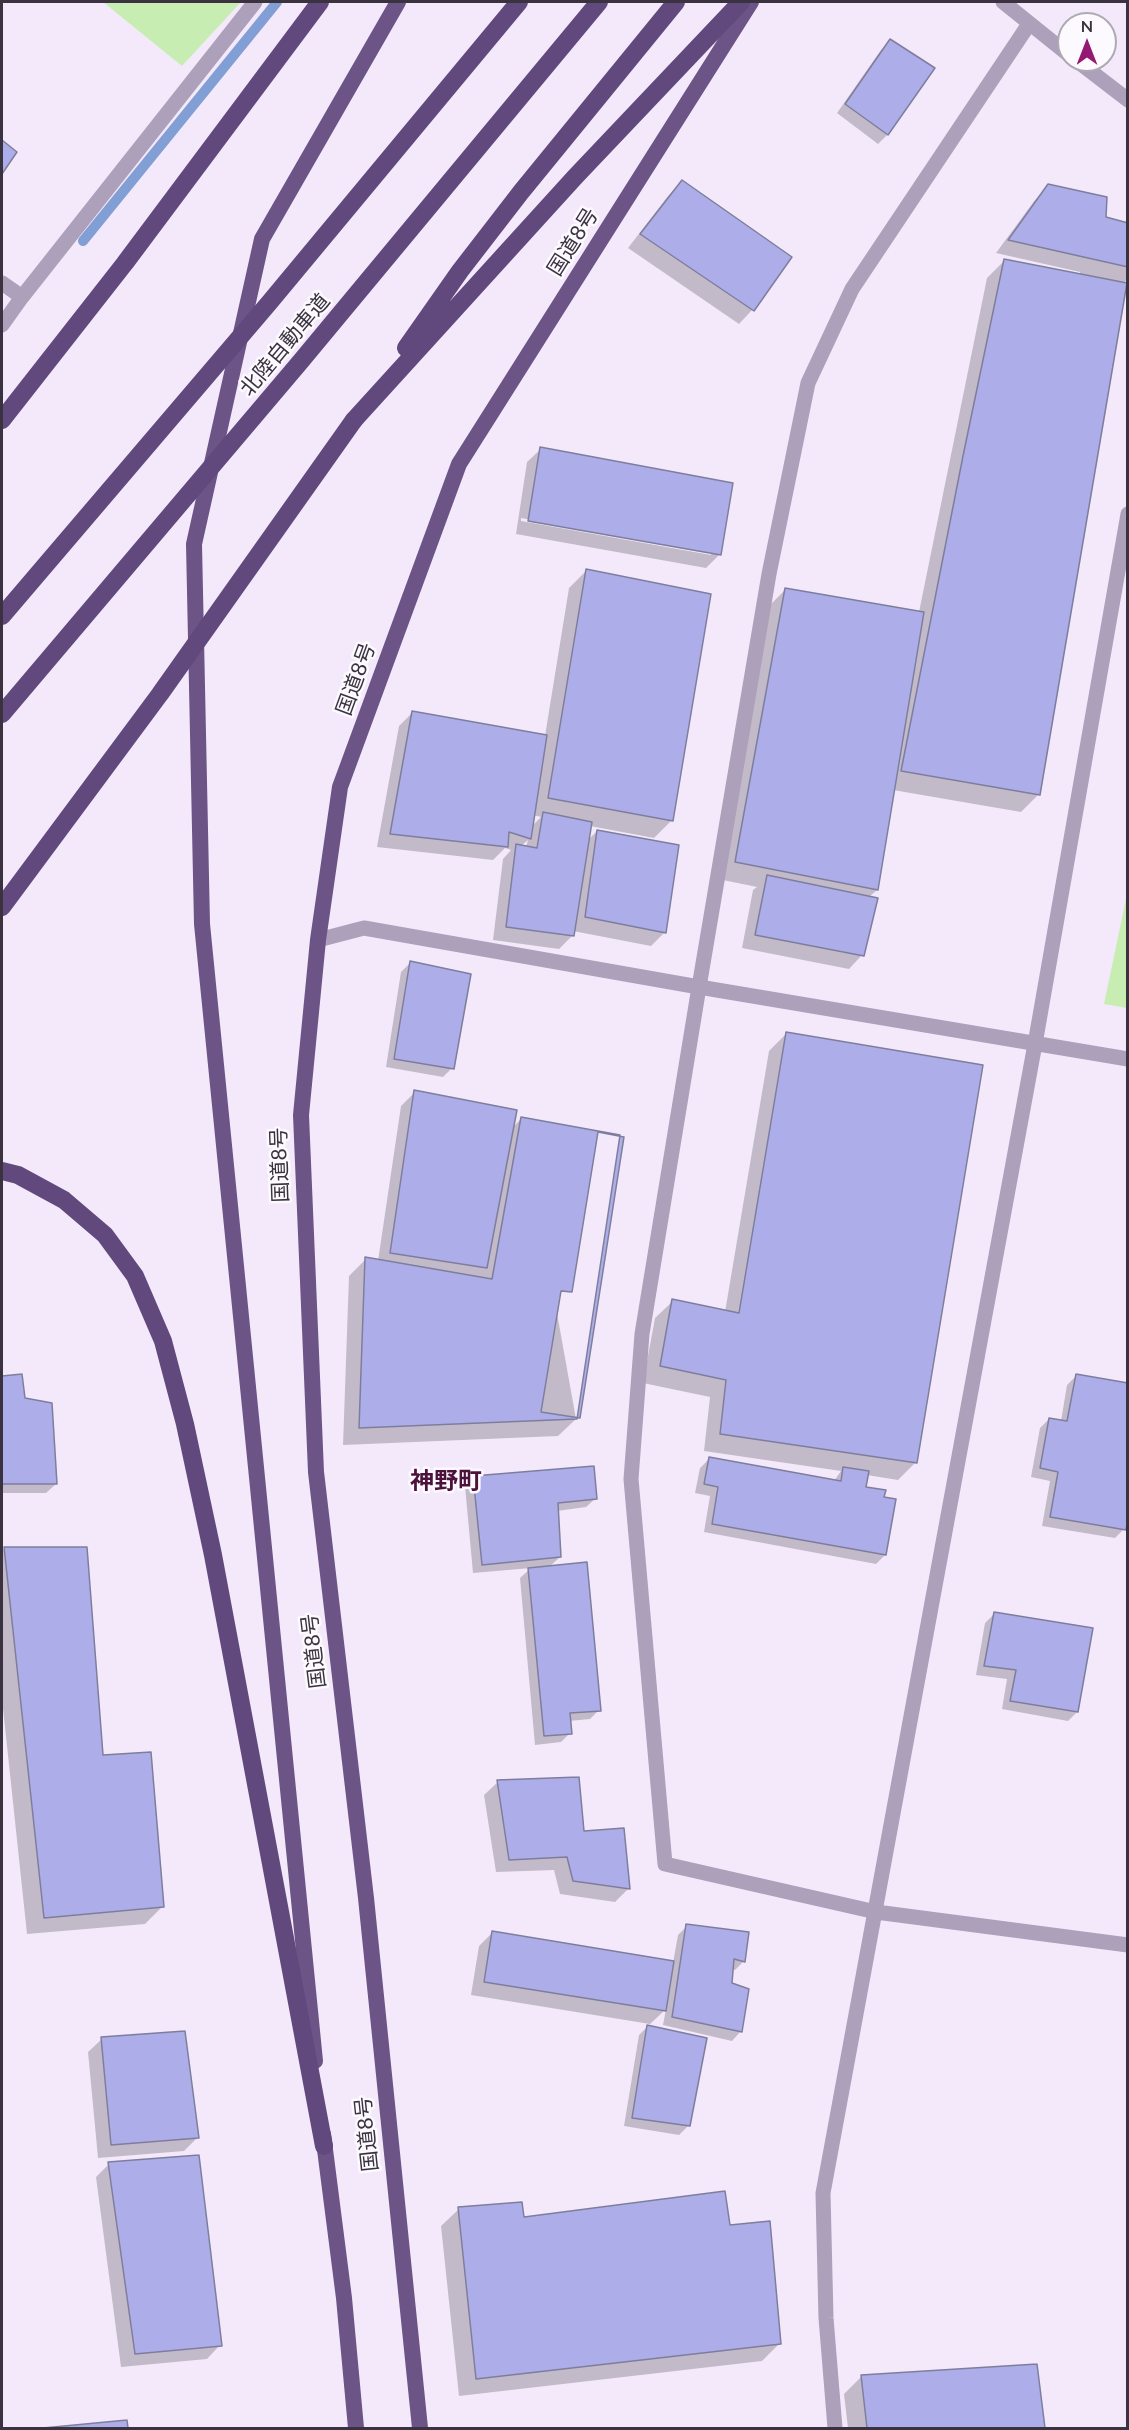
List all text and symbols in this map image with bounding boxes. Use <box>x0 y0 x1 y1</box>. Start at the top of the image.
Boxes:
north arrow <box>1057 12 1117 72</box>
text: N <box>1081 16 1093 35</box>
street label: 国道8号 <box>542 203 604 281</box>
street label: 北陸自動車道 <box>235 289 335 401</box>
street label: 国道8号 <box>331 639 381 719</box>
street label: 国道8号 <box>266 1127 294 1203</box>
district label: 神野町 <box>410 1467 482 1495</box>
street label: 国道8号 <box>297 1612 331 1690</box>
street label: 国道8号 <box>351 2095 383 2173</box>

